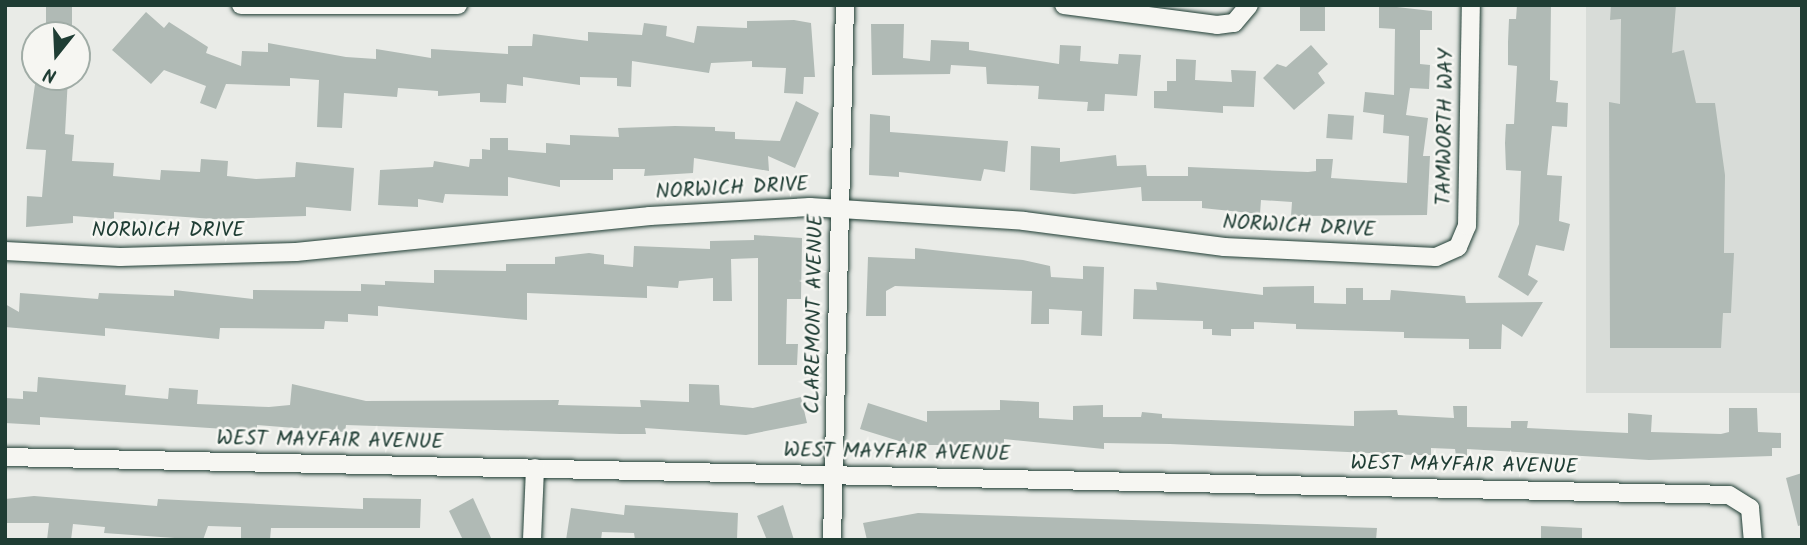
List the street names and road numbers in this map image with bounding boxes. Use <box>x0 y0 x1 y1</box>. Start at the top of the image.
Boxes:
street label: TAMWORTH WAY <box>1432 48 1460 206</box>
street label: NORWICH DRIVE <box>655 172 809 206</box>
street label: NORWICH DRIVE <box>1222 210 1376 244</box>
street label: CLAREMONT AVENUE <box>801 214 829 414</box>
street label: NORWICH DRIVE <box>91 218 245 244</box>
street label: WEST MAYFAIR AVENUE <box>216 426 444 456</box>
street label: WEST MAYFAIR AVENUE <box>783 438 1011 468</box>
street label: WEST MAYFAIR AVENUE <box>1350 451 1578 481</box>

